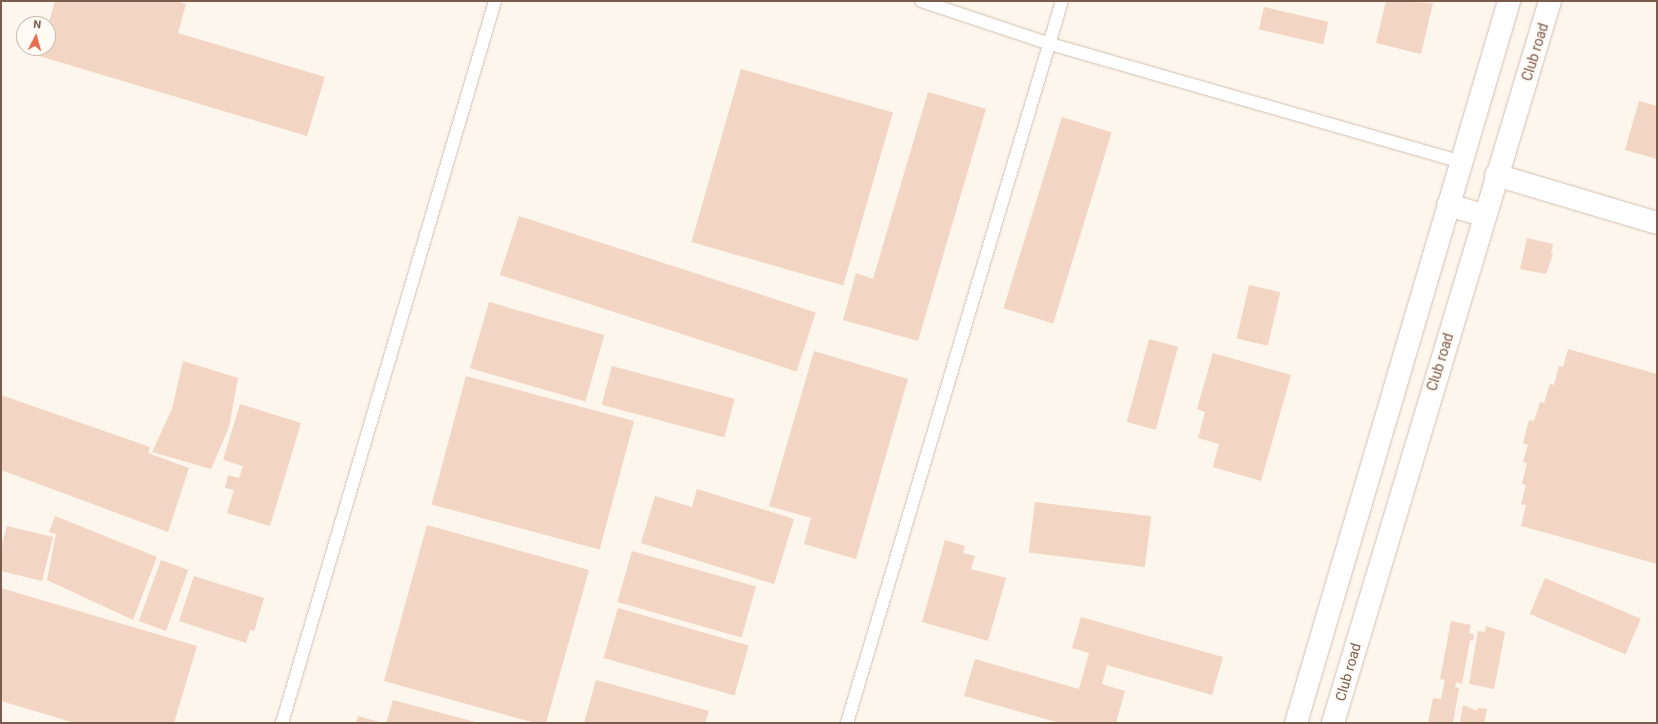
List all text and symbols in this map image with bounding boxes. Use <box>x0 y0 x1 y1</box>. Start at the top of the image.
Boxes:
north arrow <box>16 16 56 56</box>
text: N <box>33 18 42 31</box>
street label: Club road <box>1518 21 1552 83</box>
street label: Club road <box>1423 331 1457 393</box>
street label: Club road <box>1332 641 1364 703</box>

